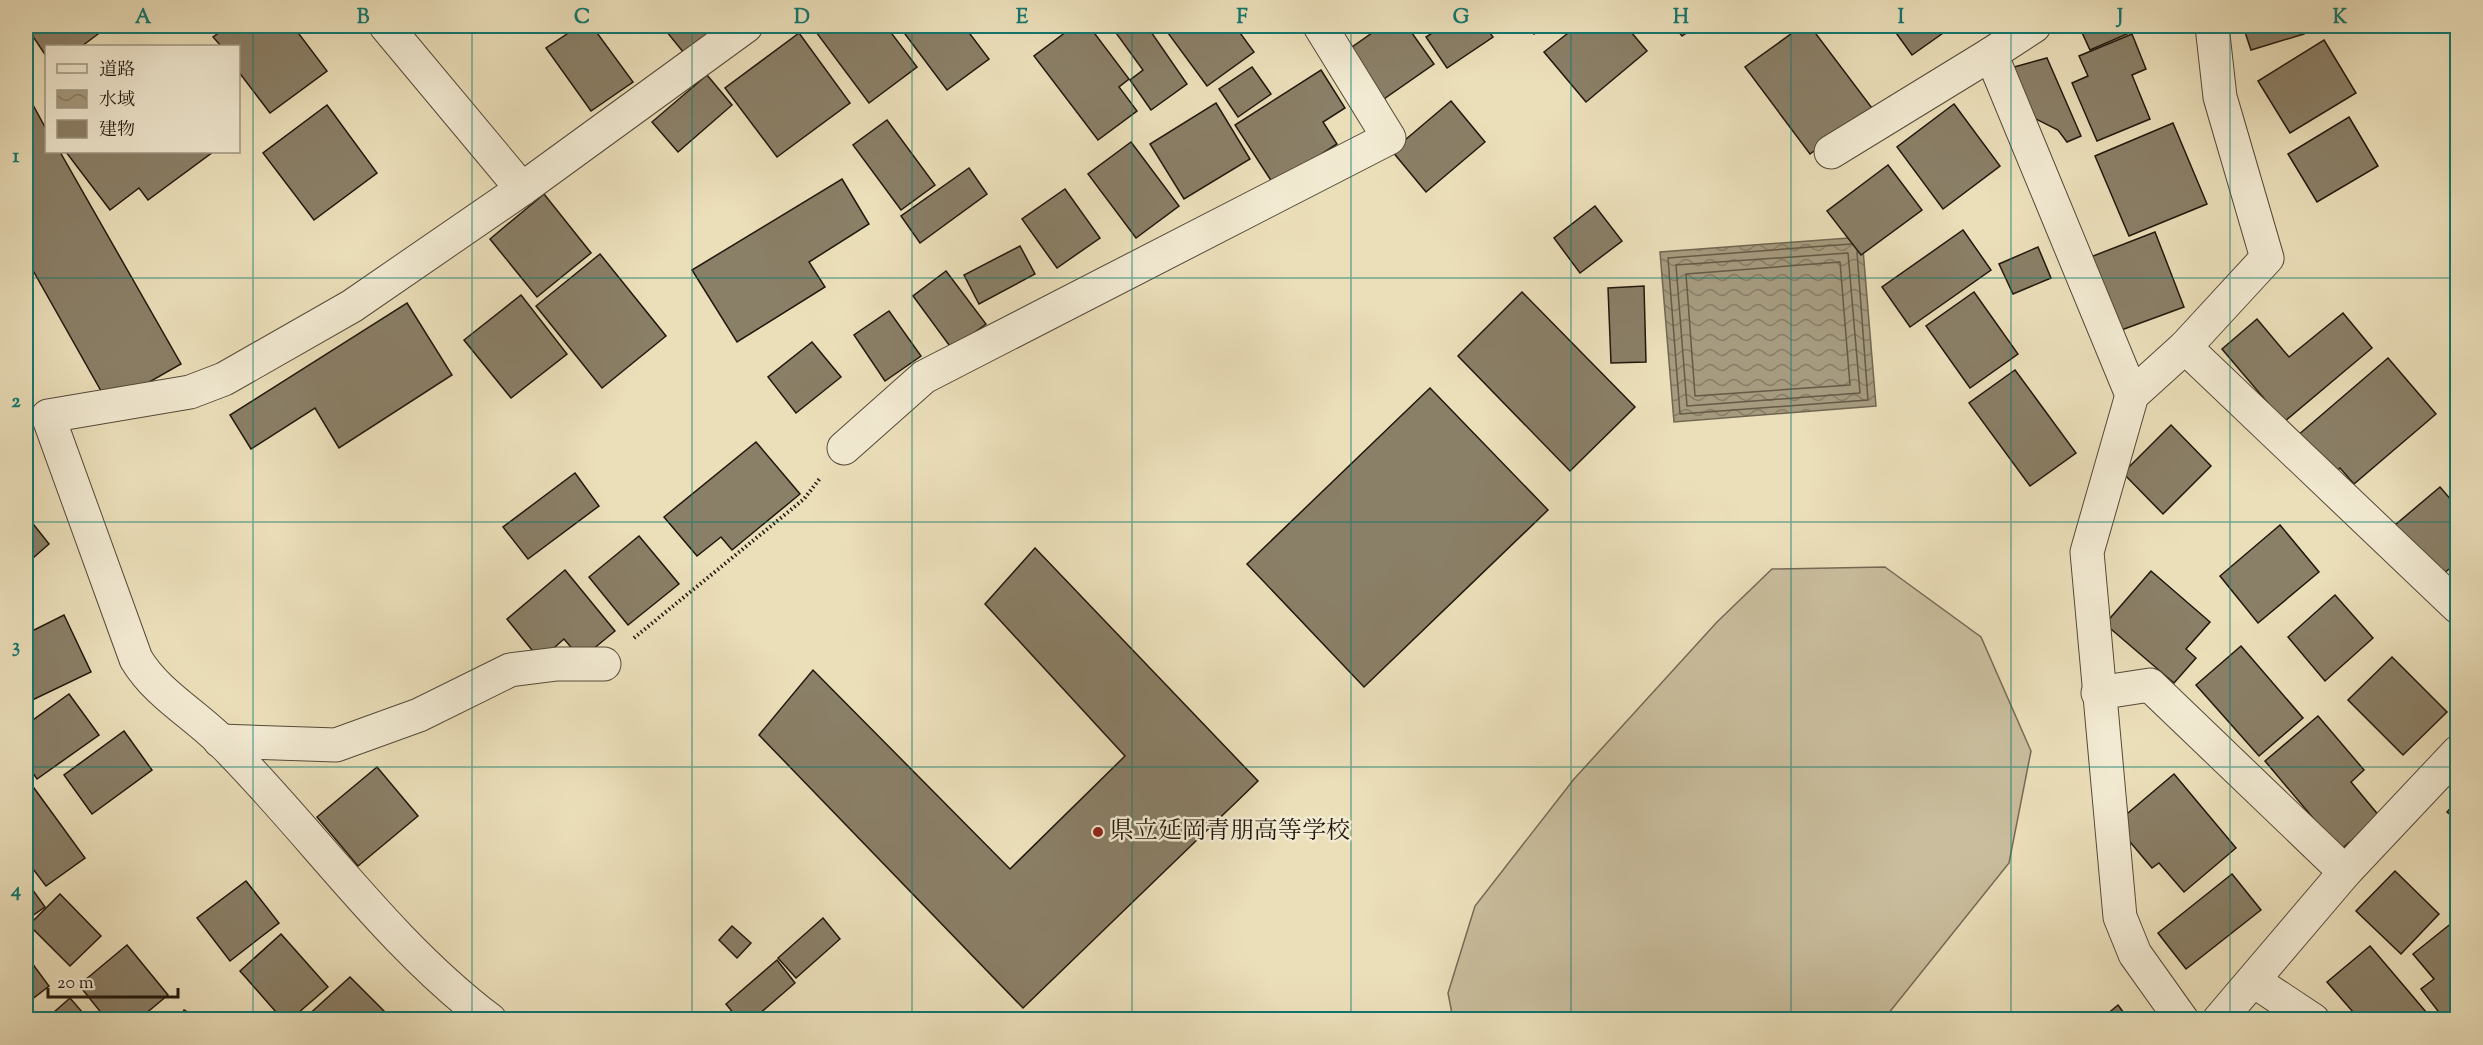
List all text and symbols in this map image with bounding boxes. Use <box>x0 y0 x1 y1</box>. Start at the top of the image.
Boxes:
text: A <box>135 4 152 33</box>
text: B <box>357 4 370 33</box>
text: C <box>574 4 590 33</box>
text: D <box>794 4 810 33</box>
text: E <box>1016 4 1029 33</box>
text: F <box>1236 4 1248 33</box>
text: G <box>1453 4 1470 33</box>
text: H <box>1673 4 1689 33</box>
text: I <box>1898 4 1905 33</box>
text: J <box>2115 4 2123 33</box>
text: K <box>2333 4 2348 33</box>
legend <box>45 45 240 153</box>
text: 道路 <box>99 58 135 84</box>
text: 水域 <box>99 88 135 114</box>
text: 建物 <box>99 118 135 144</box>
text: 1 <box>13 143 20 172</box>
text: 2 <box>11 388 21 417</box>
text: 3 <box>12 633 20 662</box>
place label: 県立延岡青朋高等学校 <box>1110 815 1350 849</box>
marker: 県立延岡青朋高等学校 <box>1091 825 1105 839</box>
text: 4 <box>10 877 21 906</box>
scale bar <box>48 961 178 999</box>
text: 20 m <box>57 971 94 997</box>

